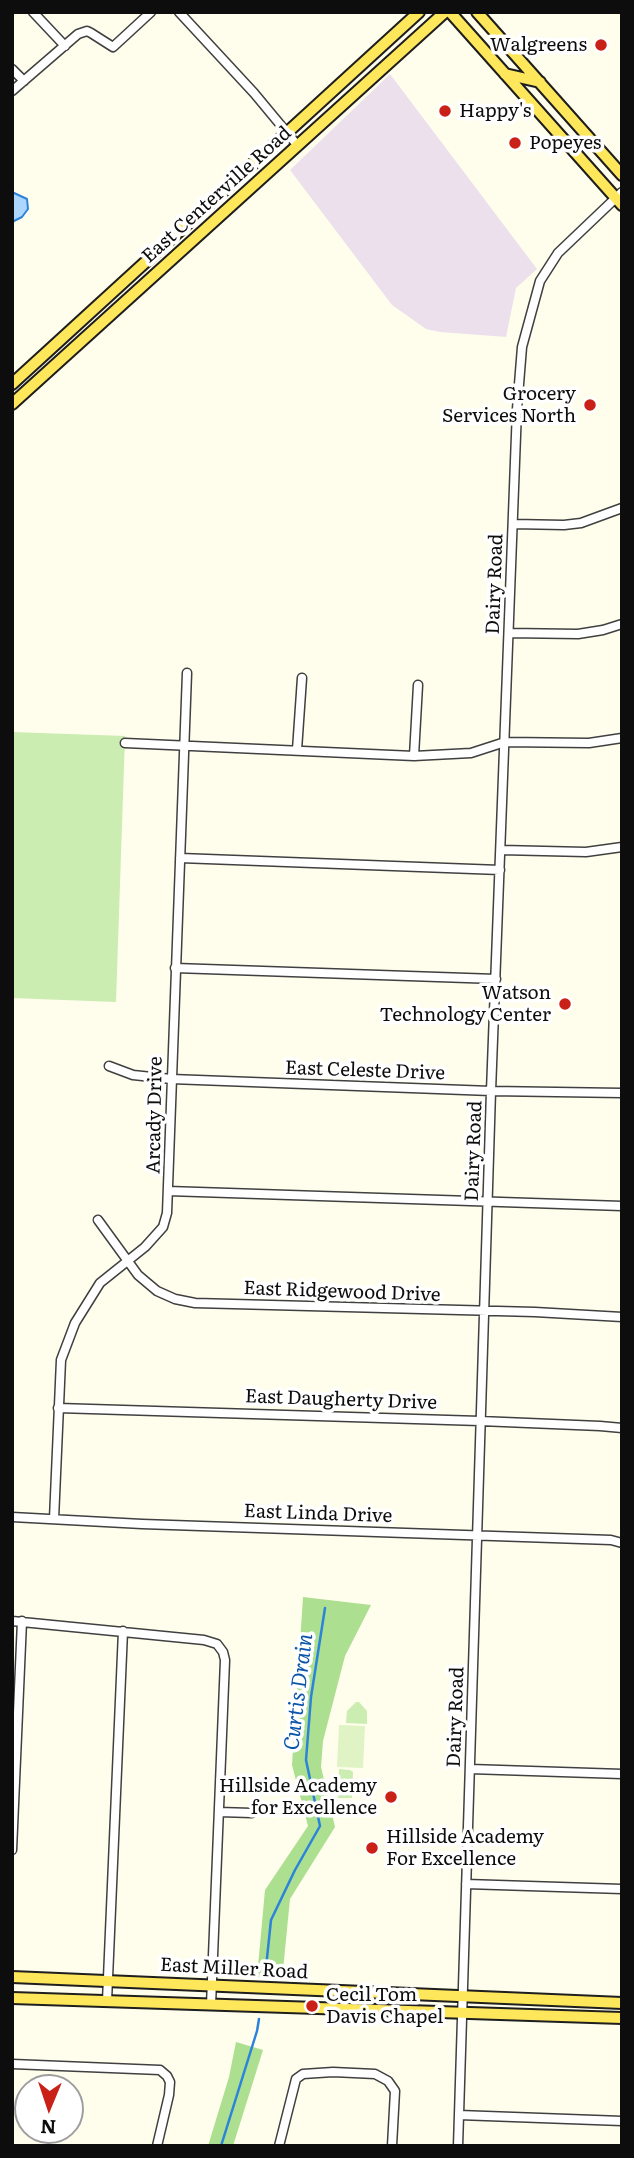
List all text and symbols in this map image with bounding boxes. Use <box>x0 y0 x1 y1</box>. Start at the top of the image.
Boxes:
place label: Walgreens <box>490 34 587 56</box>
marker: Walgreens <box>593 37 609 53</box>
place label: Happy's <box>459 100 531 122</box>
marker: Happy's <box>437 103 453 119</box>
street label: East Centerville Road <box>138 122 296 268</box>
place label: Popeyes <box>529 132 601 154</box>
marker: Popeyes <box>507 135 523 151</box>
place label: Grocery Services North <box>442 383 576 427</box>
marker: Grocery Services North <box>582 397 598 413</box>
street label: Dairy Road <box>482 533 508 635</box>
place label: Watson Technology Center <box>380 982 551 1026</box>
marker: Watson Technology Center <box>557 996 573 1012</box>
street label: Arcady Drive <box>143 1056 167 1174</box>
street label: East Celeste Drive <box>285 1057 445 1085</box>
street label: Dairy Road <box>461 1100 487 1202</box>
street label: East Ridgewood Drive <box>243 1277 441 1307</box>
street label: East Daugherty Drive <box>245 1385 437 1415</box>
street label: East Linda Drive <box>243 1500 393 1528</box>
water label: Curtis Drain <box>279 1632 319 1752</box>
street label: Dairy Road <box>443 1666 469 1768</box>
place label: Hillside Academy for Excellence <box>219 1775 377 1819</box>
marker: Hillside Academy for Excellence <box>383 1789 399 1805</box>
place label: Hillside Academy For Excellence <box>386 1826 544 1870</box>
marker: Hillside Academy For Excellence <box>364 1840 380 1856</box>
street label: East Miller Road <box>159 1954 309 1984</box>
place label: Cecil Tom Davis Chapel <box>326 1984 443 2028</box>
marker: Cecil Tom Davis Chapel <box>304 1998 320 2014</box>
north arrow <box>14 2074 84 2144</box>
text: N <box>40 2114 57 2142</box>

